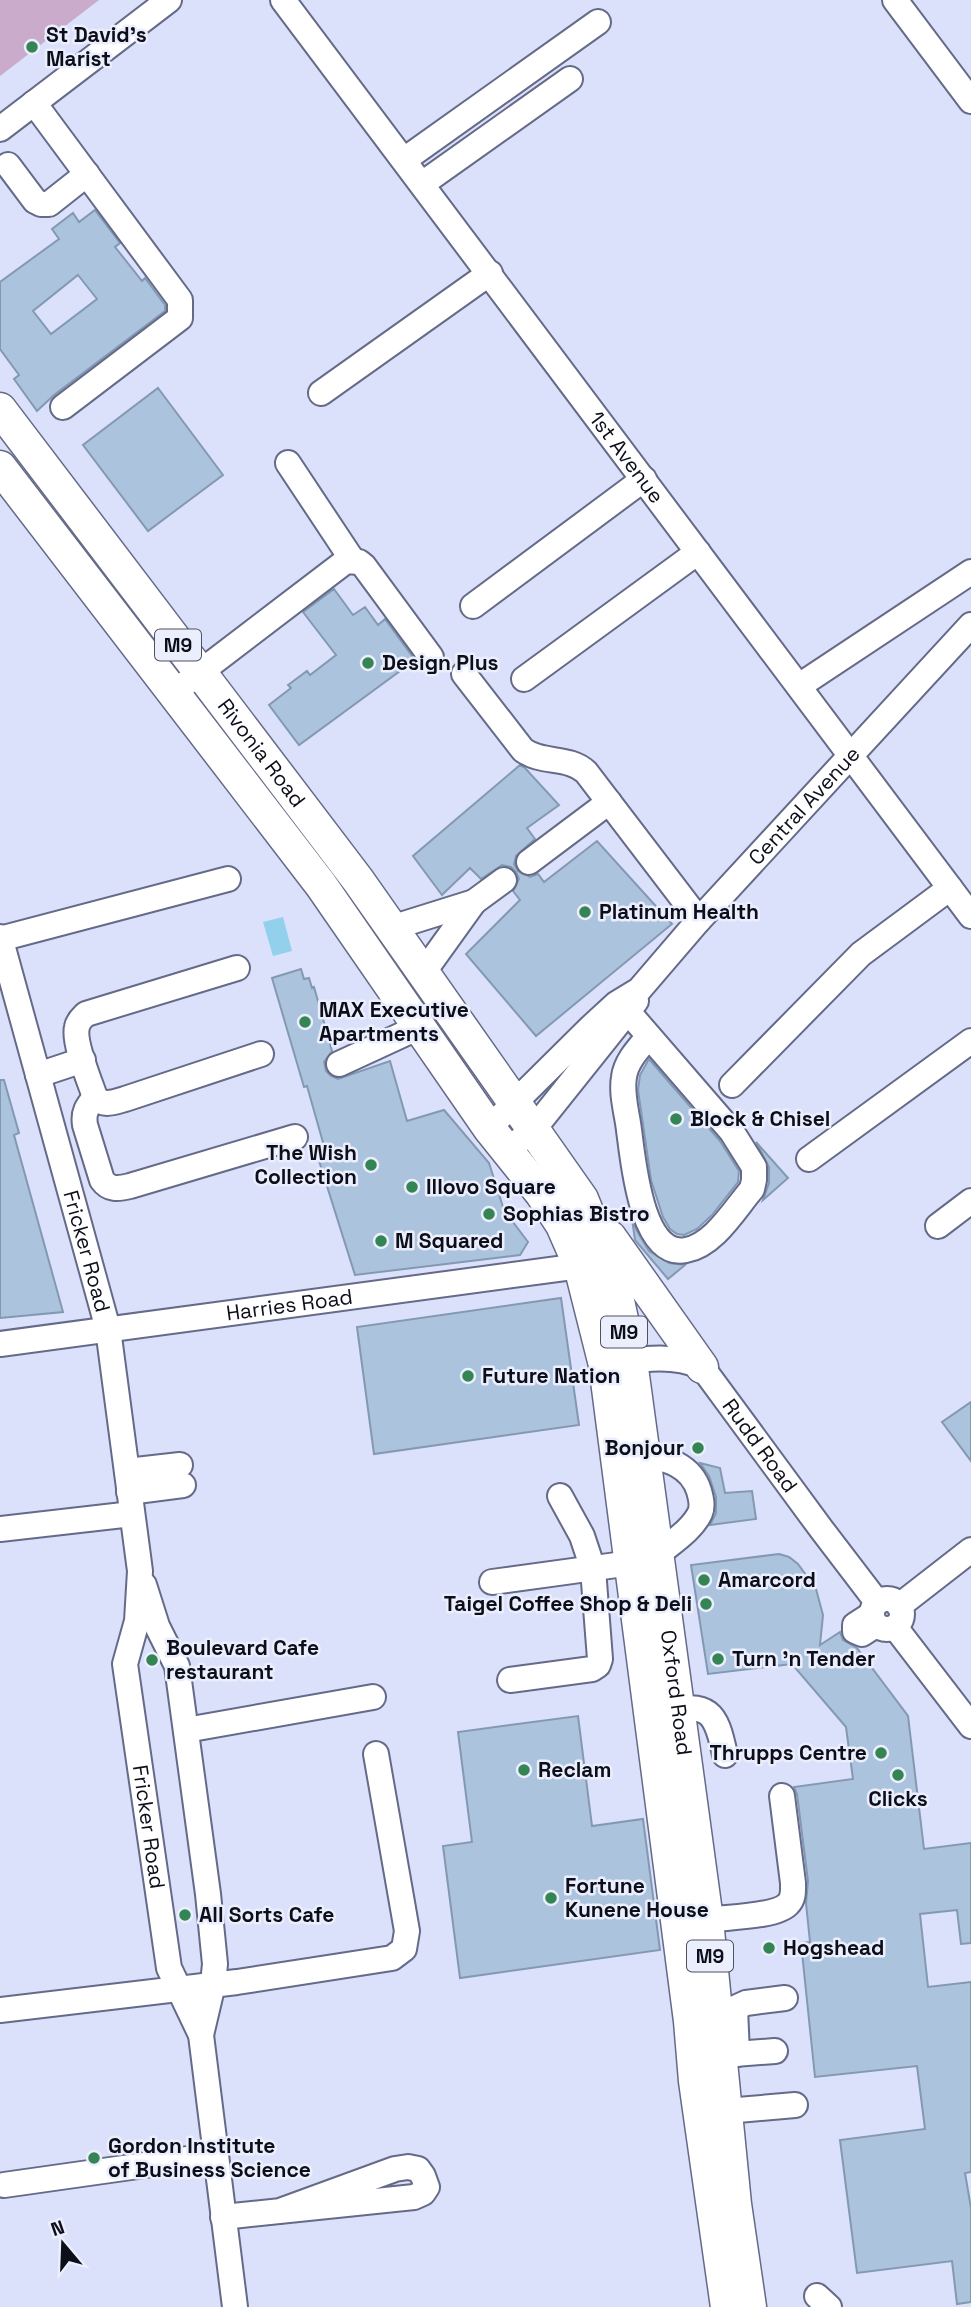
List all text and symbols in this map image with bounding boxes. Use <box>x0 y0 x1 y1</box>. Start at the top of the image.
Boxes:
place label: St David's Marist <box>46 21 147 72</box>
marker: St David's Marist <box>24 39 40 55</box>
street label: 1st Avenue <box>584 406 670 509</box>
road number: M9 <box>155 630 201 660</box>
place label: Design Plus <box>382 649 499 676</box>
marker: Design Plus <box>360 655 376 671</box>
street label: Rivonia Road <box>212 693 312 812</box>
street label: Central Avenue <box>742 740 866 871</box>
place label: Platinum Health <box>599 898 759 925</box>
marker: Platinum Health <box>577 904 593 920</box>
place label: MAX Executive Apartments <box>319 996 469 1047</box>
marker: MAX Executive Apartments <box>297 1014 313 1030</box>
place label: Block & Chisel <box>690 1105 830 1132</box>
marker: Block & Chisel <box>668 1111 684 1127</box>
place label: The Wish Collection <box>254 1139 357 1190</box>
marker: The Wish Collection <box>363 1157 379 1173</box>
place label: Illovo Square <box>426 1173 556 1200</box>
marker: Illovo Square <box>404 1179 420 1195</box>
street label: Fricker Road <box>57 1187 117 1315</box>
place label: Sophias Bistro <box>503 1200 650 1227</box>
marker: Sophias Bistro <box>481 1206 497 1222</box>
place label: M Squared <box>395 1227 504 1254</box>
marker: M Squared <box>373 1233 389 1249</box>
street label: Harries Road <box>224 1283 354 1326</box>
road number: M9 <box>601 1316 647 1348</box>
place label: Future Nation <box>482 1362 620 1389</box>
marker: Future Nation <box>460 1368 476 1384</box>
street label: Rudd Road <box>717 1393 804 1498</box>
place label: Bonjour <box>605 1434 684 1461</box>
marker: Bonjour <box>690 1440 706 1456</box>
place label: Amarcord <box>718 1566 816 1593</box>
marker: Amarcord <box>696 1572 712 1588</box>
place label: Taigel Coffee Shop & Deli <box>444 1590 692 1617</box>
marker: Taigel Coffee Shop & Deli <box>698 1596 714 1612</box>
street label: Oxford Road <box>655 1628 698 1757</box>
place label: Boulevard Cafe restaurant <box>166 1634 319 1685</box>
place label: Turn 'n Tender <box>732 1645 875 1672</box>
marker: Turn 'n Tender <box>710 1651 726 1667</box>
marker: Boulevard Cafe restaurant <box>144 1652 160 1668</box>
place label: Thrupps Centre <box>709 1739 867 1766</box>
marker: Thrupps Centre <box>873 1745 889 1761</box>
place label: Reclam <box>538 1756 611 1783</box>
marker: Reclam <box>516 1762 532 1778</box>
street label: Fricker Road <box>127 1763 171 1891</box>
marker: Clicks <box>890 1767 906 1783</box>
place label: Clicks <box>868 1785 928 1812</box>
place label: Fortune Kunene House <box>565 1872 709 1923</box>
marker: Fortune Kunene House <box>543 1890 559 1906</box>
place label: All Sorts Cafe <box>199 1901 334 1928</box>
marker: All Sorts Cafe <box>177 1907 193 1923</box>
place label: Hogshead <box>783 1934 884 1961</box>
road number: M9 <box>687 1940 733 1972</box>
marker: Hogshead <box>761 1940 777 1956</box>
place label: Gordon Institute of Business Science <box>108 2132 311 2183</box>
marker: Gordon Institute of Business Science <box>86 2150 102 2166</box>
north arrow <box>28 2209 98 2279</box>
text: N <box>48 2215 68 2242</box>

